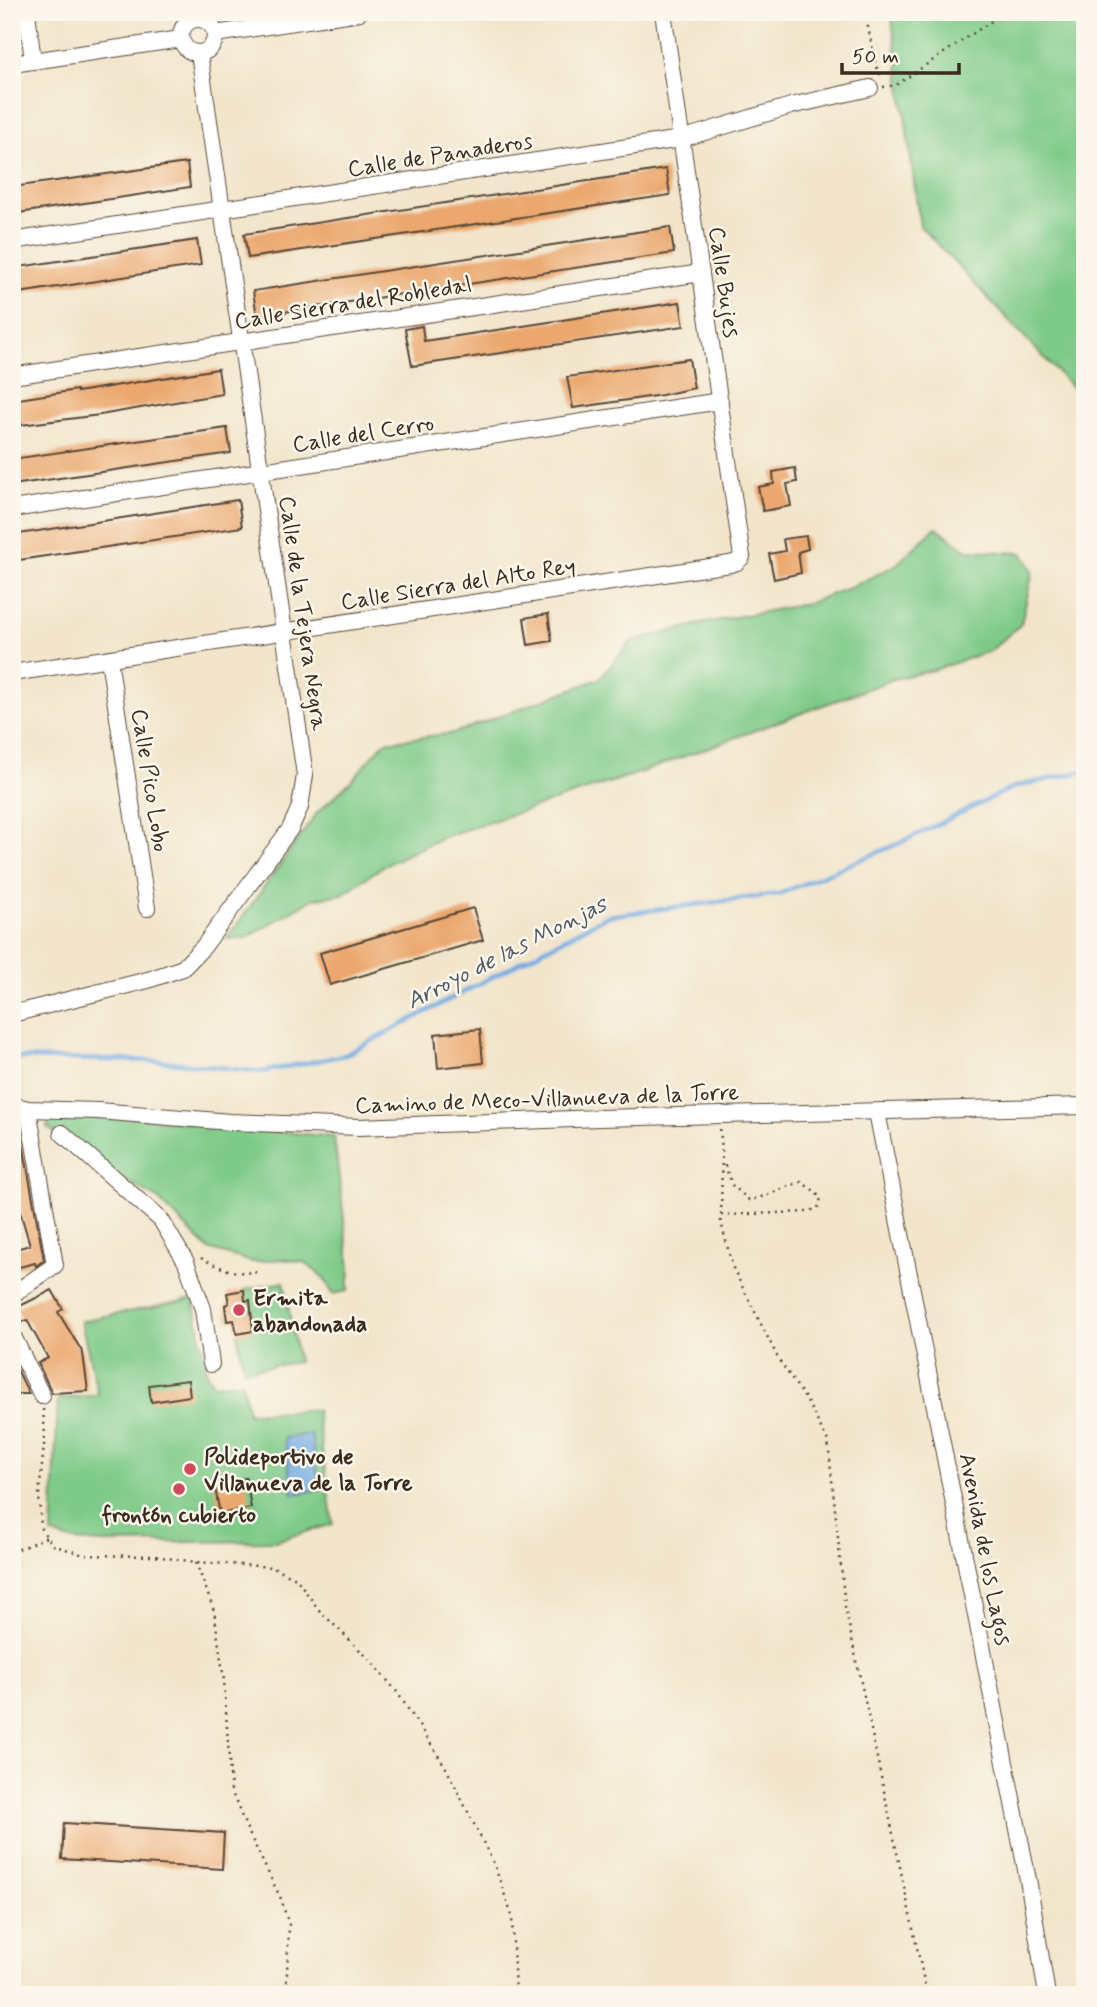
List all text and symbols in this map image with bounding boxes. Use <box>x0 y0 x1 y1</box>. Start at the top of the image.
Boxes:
scale bar <box>842 32 959 76</box>
text: 50 m <box>852 43 899 71</box>
street label: Calle de Panaderos <box>346 127 535 185</box>
street label: Calle Bujes <box>700 225 746 340</box>
street label: Calle Sierra del Robledal <box>233 270 474 338</box>
street label: Calle del Cerro <box>290 409 436 461</box>
street label: Calle de la Tejera Negra <box>271 494 333 733</box>
street label: Calle Sierra del Alto Rey <box>339 552 578 618</box>
street label: Calle Pico Lobo <box>123 707 175 854</box>
water label: Arroyo de las Monjas <box>401 888 614 1017</box>
street label: Camino de Meco-Villanueva de la Torre <box>354 1078 740 1122</box>
place label: Ermita abandonada <box>253 1284 367 1340</box>
marker: Ermita abandonada <box>231 1302 247 1318</box>
place label: Polideportivo de Villanueva de la Torre <box>204 1443 413 1499</box>
street label: Avenida de los Lagos <box>949 1451 1017 1648</box>
marker: Polideportivo de Villanueva de la Torre <box>182 1461 198 1477</box>
marker: frontón cubierto <box>171 1481 187 1497</box>
place label: frontón cubierto <box>101 1501 256 1531</box>

